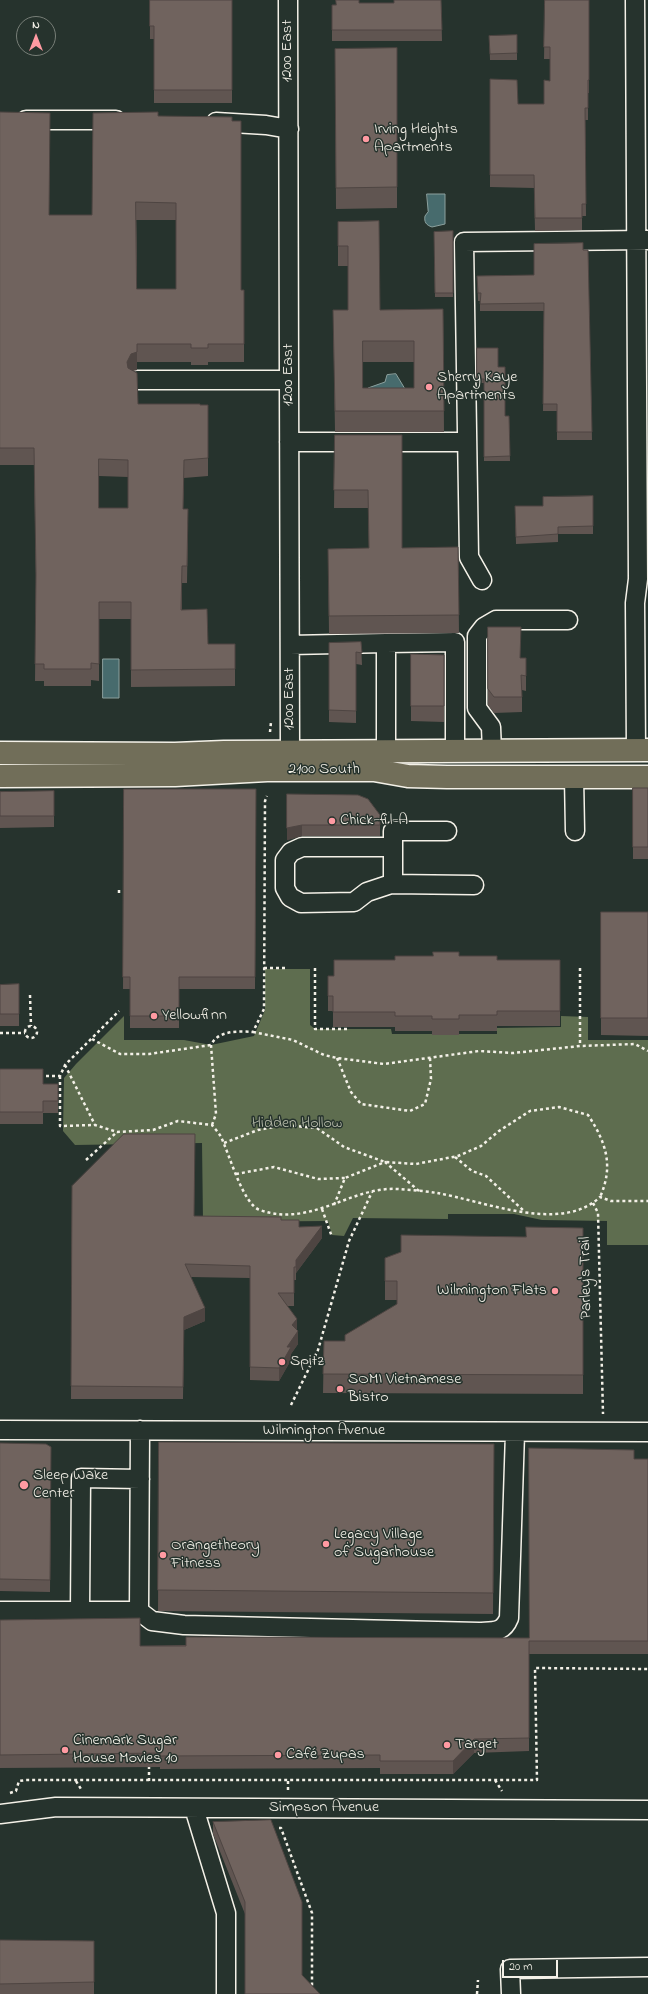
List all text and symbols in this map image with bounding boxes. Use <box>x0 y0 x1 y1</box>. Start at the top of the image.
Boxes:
north arrow <box>16 16 56 56</box>
text: N <box>32 17 40 33</box>
street label: 1200 East <box>278 20 298 82</box>
place label: Irving Heights Apartments <box>374 120 458 158</box>
marker: Irving Heights Apartments <box>361 134 371 144</box>
street label: 1200 East <box>279 344 299 406</box>
place label: Sherry Kaye Apartments <box>437 368 517 406</box>
marker: Sherry Kaye Apartments <box>424 382 434 392</box>
street label: 1200 East <box>280 668 300 730</box>
street label: 2100 South <box>288 760 360 780</box>
place label: Chick-fil-A <box>340 811 408 831</box>
marker: Chick-fil-A <box>327 816 337 826</box>
place label: Yellowfinn <box>162 1006 227 1026</box>
marker: Yellowfinn <box>149 1011 159 1021</box>
park label: Hidden Hollow <box>252 1114 342 1134</box>
street label: Parley's Trail <box>577 1236 597 1320</box>
place label: Wilmington Flats <box>437 1281 547 1301</box>
marker: Wilmington Flats <box>550 1286 560 1296</box>
place label: Spitz <box>290 1352 324 1372</box>
marker: Spitz <box>277 1357 287 1367</box>
place label: SOMI Vietnamese Bistro <box>348 1370 461 1408</box>
marker: SOMI Vietnamese Bistro <box>335 1384 345 1394</box>
street label: Wilmington Avenue <box>263 1421 385 1441</box>
place label: Sleep Wake Center <box>33 1466 108 1504</box>
marker: Sleep Wake Center <box>18 1479 30 1491</box>
place label: Legacy Village of Sugarhouse <box>334 1525 434 1563</box>
place label: Orangetheory Fitness <box>171 1536 260 1574</box>
marker: Legacy Village of Sugarhouse <box>321 1539 331 1549</box>
marker: Orangetheory Fitness <box>158 1550 168 1560</box>
place label: Cinemark Sugar House Movies 10 <box>73 1731 177 1769</box>
place label: Target <box>455 1735 498 1755</box>
marker: Target <box>442 1740 452 1750</box>
marker: Cinemark Sugar House Movies 10 <box>60 1745 70 1755</box>
place label: Café Zupas <box>286 1745 365 1765</box>
marker: Café Zupas <box>273 1750 283 1760</box>
street label: Simpson Avenue <box>269 1798 379 1818</box>
scale bar <box>504 1952 560 1978</box>
text: 20 m <box>509 1958 532 1976</box>

